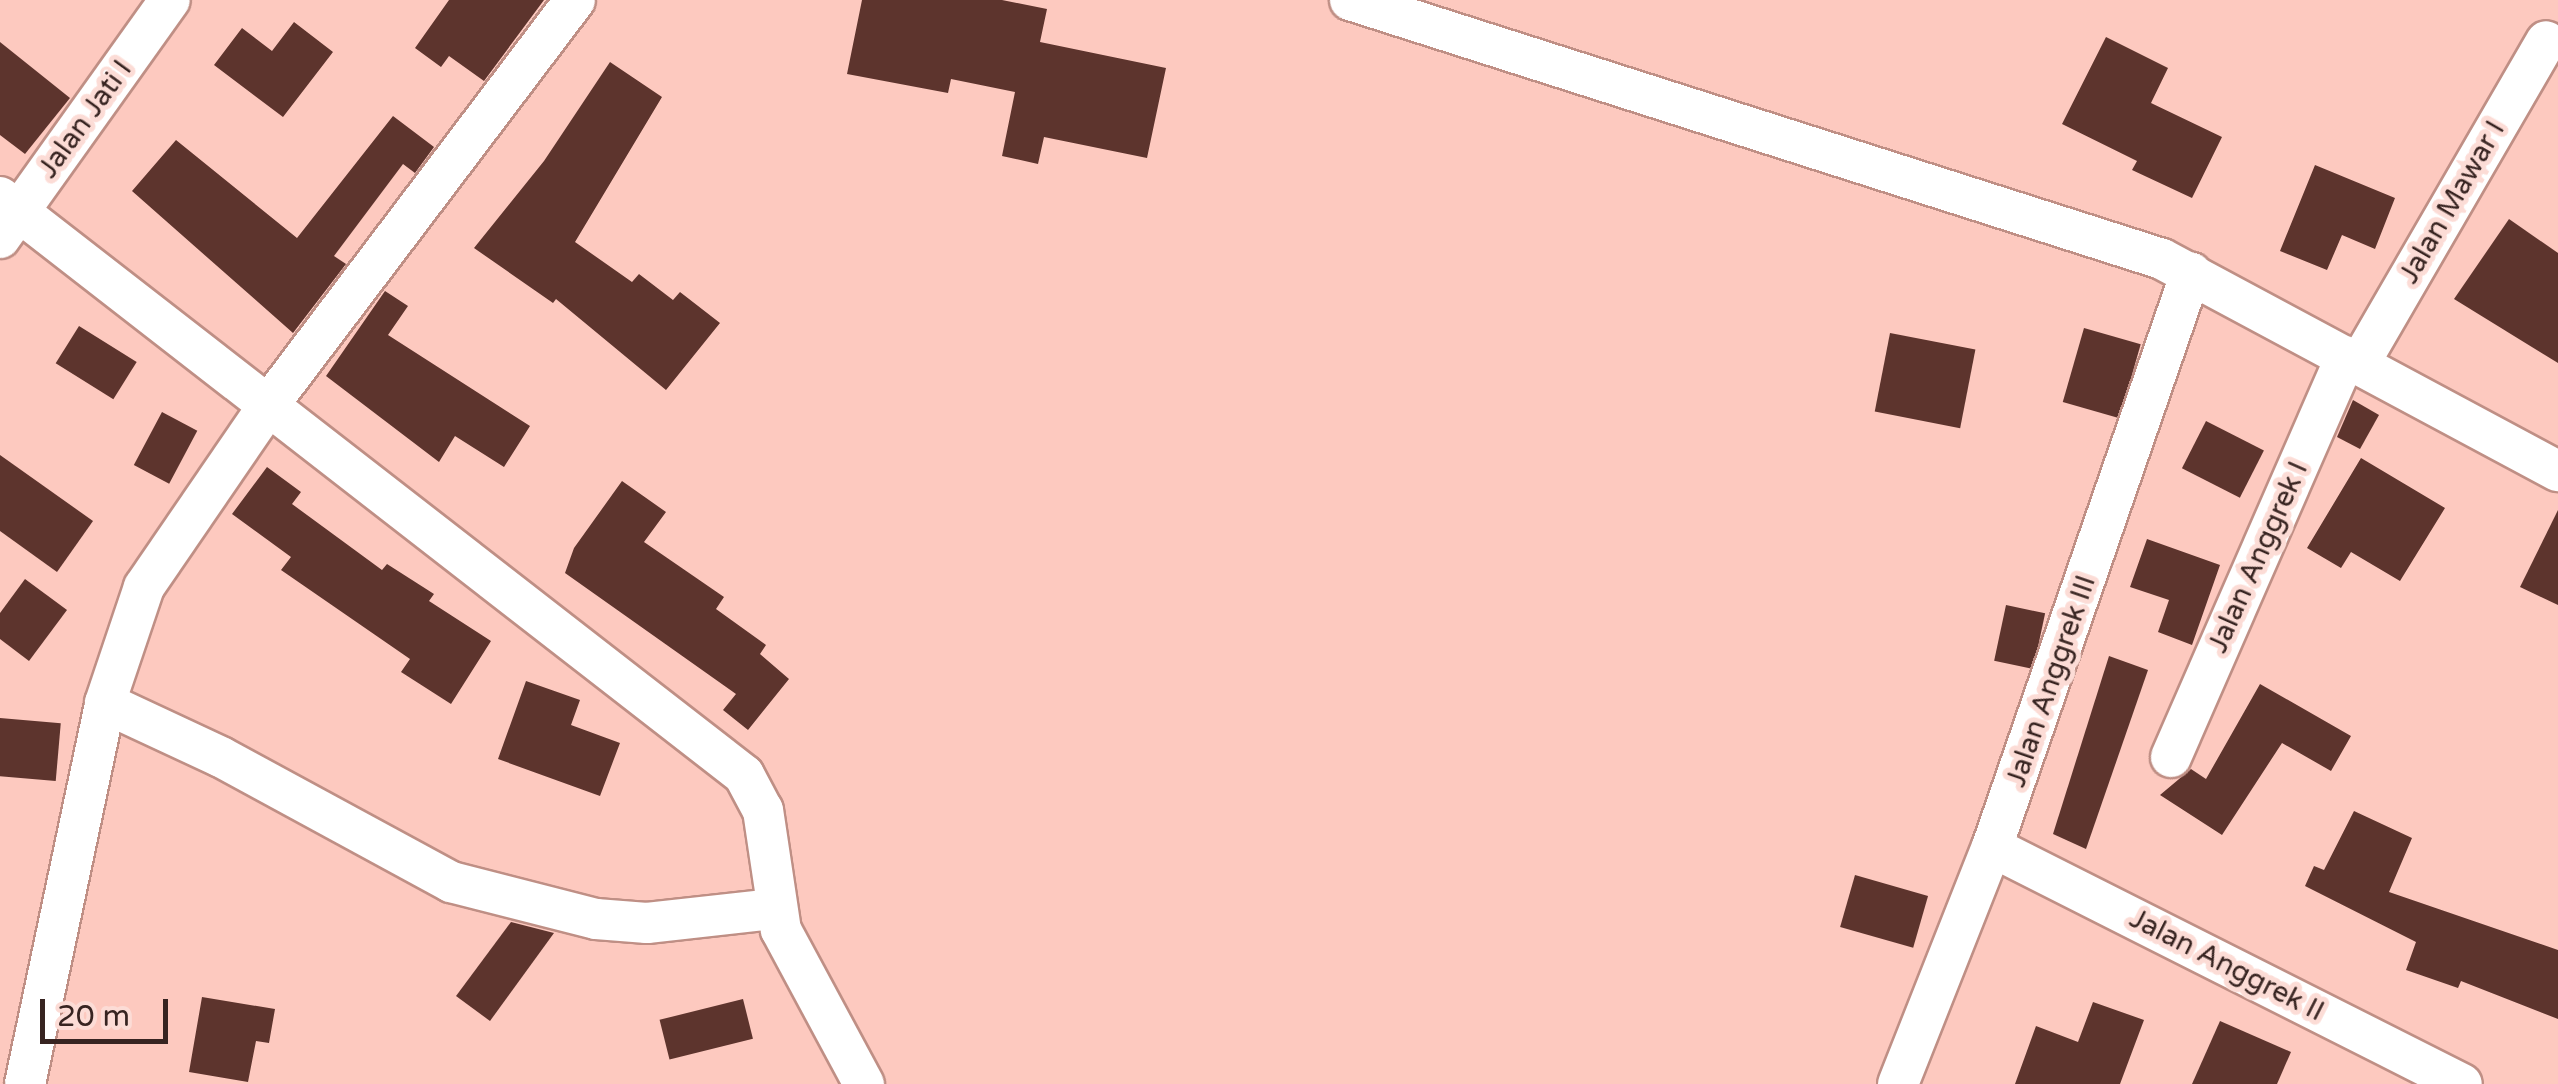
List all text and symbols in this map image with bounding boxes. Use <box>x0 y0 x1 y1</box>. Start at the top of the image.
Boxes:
street label: Jalan Jati I <box>31 54 139 184</box>
street label: Jalan Mawar I <box>2392 115 2512 289</box>
street label: Jalan Anggrek I <box>2201 456 2315 658</box>
street label: Jalan Anggrek III <box>1999 571 2103 791</box>
street label: Jalan Anggrek II <box>2124 902 2330 1028</box>
scale bar <box>45 979 172 1041</box>
text: 20 m <box>57 998 130 1035</box>

